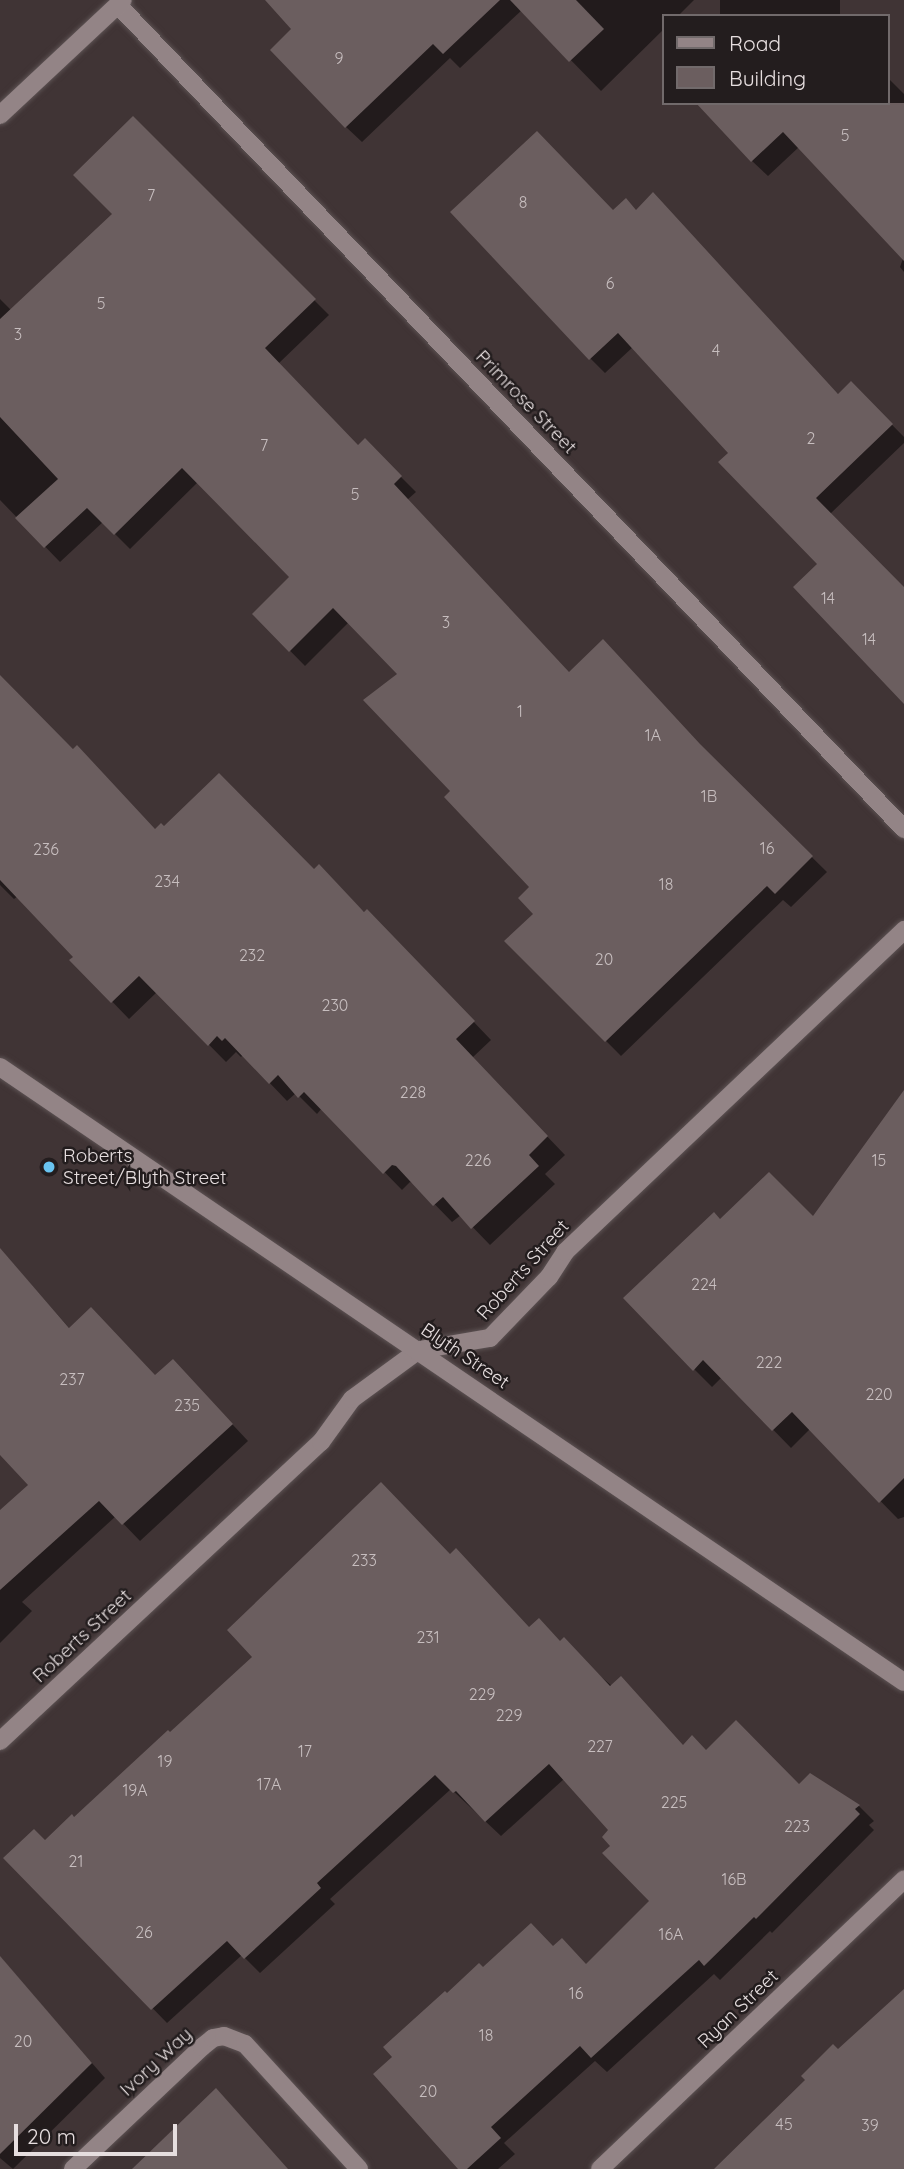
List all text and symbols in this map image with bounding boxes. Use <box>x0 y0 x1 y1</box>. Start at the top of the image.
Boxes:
legend <box>662 14 890 105</box>
text: Road <box>729 30 781 56</box>
house number: 9 <box>335 48 343 68</box>
text: Building <box>729 65 806 91</box>
house number: 5 <box>841 125 849 145</box>
house number: 7 <box>147 185 155 205</box>
house number: 8 <box>519 192 527 212</box>
house number: 6 <box>606 273 614 293</box>
house number: 5 <box>97 293 105 313</box>
house number: 3 <box>14 324 22 344</box>
house number: 4 <box>712 340 720 360</box>
street label: Primrose Street <box>471 345 581 459</box>
house number: 2 <box>807 428 815 448</box>
house number: 7 <box>260 435 268 455</box>
house number: 5 <box>351 484 359 504</box>
house number: 14 <box>821 588 835 608</box>
house number: 3 <box>442 612 450 632</box>
house number: 14 <box>862 629 876 649</box>
house number: 1 <box>517 701 523 721</box>
house number: 1A <box>645 725 661 745</box>
house number: 1B <box>701 786 717 806</box>
house number: 16 <box>760 838 774 858</box>
house number: 236 <box>33 839 59 859</box>
house number: 234 <box>154 871 180 891</box>
house number: 18 <box>659 874 673 894</box>
house number: 232 <box>239 945 265 965</box>
house number: 20 <box>595 949 613 969</box>
house number: 230 <box>322 995 348 1015</box>
house number: 228 <box>400 1082 426 1102</box>
place label: Roberts Street/Blyth Street <box>63 1145 226 1189</box>
house number: 226 <box>465 1150 491 1170</box>
house number: 15 <box>872 1150 886 1170</box>
marker: Roberts Street/Blyth Street <box>41 1159 57 1175</box>
street label: Roberts Street <box>472 1215 574 1325</box>
house number: 224 <box>691 1274 717 1294</box>
street label: Blyth Street <box>417 1318 513 1394</box>
house number: 222 <box>756 1352 782 1372</box>
house number: 237 <box>59 1369 85 1389</box>
house number: 220 <box>865 1384 893 1404</box>
house number: 235 <box>174 1395 200 1415</box>
house number: 233 <box>351 1550 377 1570</box>
street label: Roberts Street <box>28 1585 136 1687</box>
house number: 231 <box>416 1627 440 1647</box>
house number: 229 <box>469 1684 495 1704</box>
house number: 229 <box>496 1705 522 1725</box>
house number: 227 <box>587 1736 613 1756</box>
house number: 17 <box>298 1741 312 1761</box>
house number: 19 <box>158 1751 172 1771</box>
house number: 17A <box>257 1774 281 1794</box>
house number: 19A <box>122 1780 148 1800</box>
house number: 225 <box>661 1792 687 1812</box>
house number: 223 <box>784 1816 810 1836</box>
house number: 21 <box>69 1851 83 1871</box>
house number: 16B <box>722 1869 746 1889</box>
house number: 26 <box>135 1922 153 1942</box>
house number: 16A <box>659 1924 683 1944</box>
street label: Ryan Street <box>693 1965 783 2053</box>
house number: 16 <box>569 1983 583 2003</box>
street label: Ivory Way <box>115 2023 197 2101</box>
house number: 18 <box>479 2025 493 2045</box>
house number: 20 <box>14 2031 32 2051</box>
house number: 20 <box>419 2081 437 2101</box>
scale bar <box>18 2110 180 2154</box>
house number: 45 <box>775 2114 793 2134</box>
house number: 39 <box>861 2115 879 2135</box>
text: 20 m <box>27 2123 76 2149</box>

